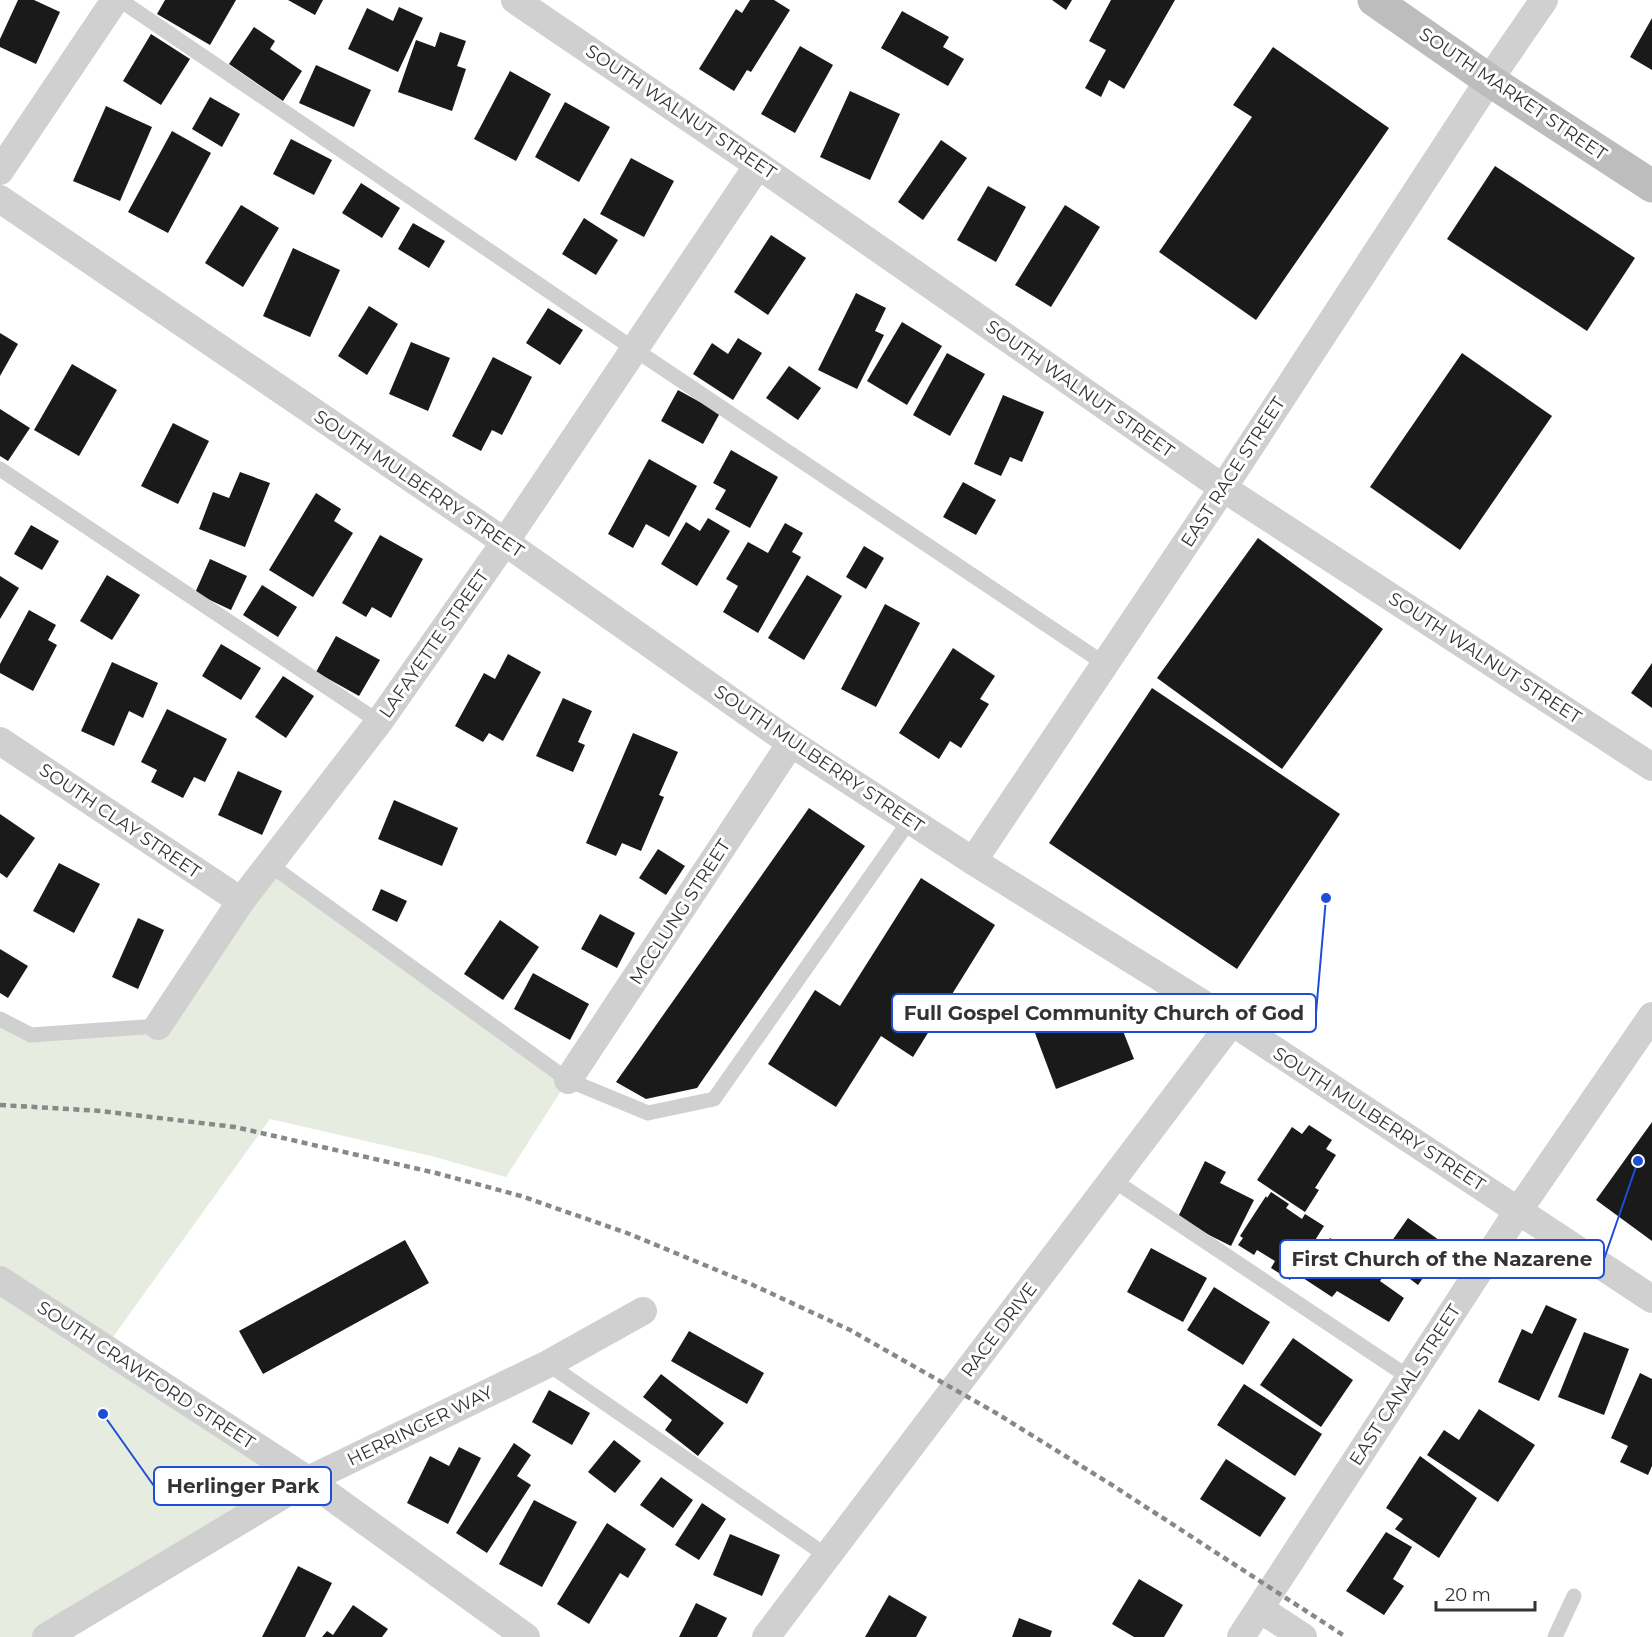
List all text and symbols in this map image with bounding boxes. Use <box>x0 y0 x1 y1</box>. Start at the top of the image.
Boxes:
street label: SOUTH MARKET STREET <box>1415 23 1612 165</box>
street label: SOUTH WALNUT STREET <box>582 40 781 184</box>
street label: SOUTH WALNUT STREET <box>982 315 1179 463</box>
street label: EAST RACE STREET <box>1176 392 1290 551</box>
street label: SOUTH MULBERRY STREET <box>310 405 529 563</box>
street label: LAFAYETTE STREET <box>375 565 494 722</box>
street label: SOUTH WALNUT STREET <box>1385 587 1586 729</box>
street label: SOUTH MULBERRY STREET <box>710 680 929 838</box>
street label: SOUTH CLAY STREET <box>35 759 205 884</box>
street label: MCCLUNG STREET <box>625 835 736 989</box>
callout: Full Gospel Community Church of God <box>892 994 1316 1032</box>
text: Full Gospel Community Church of God <box>904 1001 1304 1025</box>
street label: SOUTH MULBERRY STREET <box>1269 1042 1490 1196</box>
callout: First Church of the Nazarene <box>1280 1240 1604 1278</box>
text: First Church of the Nazarene <box>1292 1247 1592 1271</box>
street label: RACE DRIVE <box>956 1278 1042 1382</box>
street label: SOUTH CRAWFORD STREET <box>33 1296 260 1454</box>
street label: EAST CANAL STREET <box>1345 1300 1466 1470</box>
street label: HERRINGER WAY <box>344 1381 497 1471</box>
callout: Herlinger Park <box>154 1467 331 1505</box>
text: Herlinger Park <box>167 1474 320 1498</box>
scale bar <box>1436 1574 1535 1612</box>
text: 20 m <box>1445 1584 1491 1606</box>

